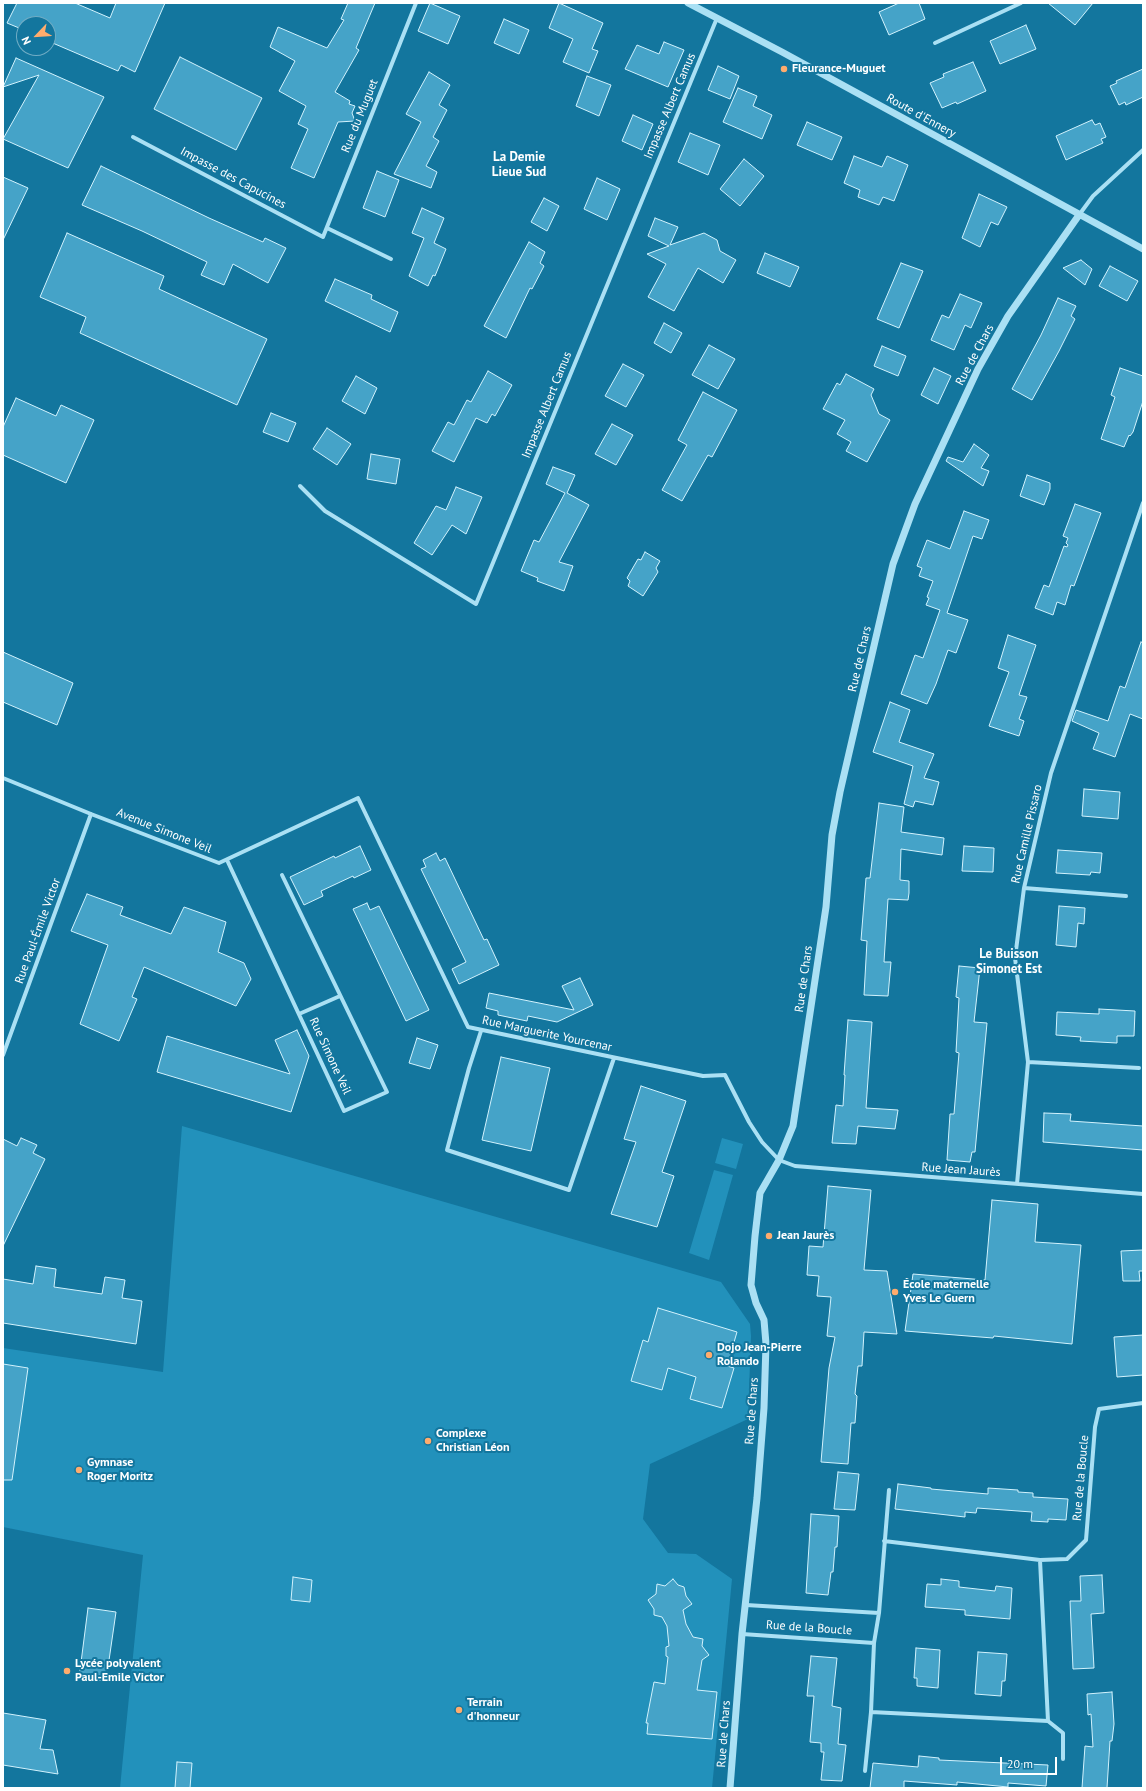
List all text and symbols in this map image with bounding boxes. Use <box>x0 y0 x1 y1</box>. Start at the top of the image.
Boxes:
north arrow <box>16 16 56 56</box>
text: N <box>18 34 34 47</box>
street label: Impasse Albert Camus <box>641 51 699 161</box>
place label: Fleurance-Muguet <box>792 62 886 76</box>
marker: Fleurance-Muguet <box>779 64 789 74</box>
street label: Rue du Muguet <box>339 77 381 155</box>
street label: Route d'Ennery <box>884 91 958 141</box>
street label: Impasse des Capucines <box>178 144 288 212</box>
district label: La Demie Lieue Sud <box>492 149 546 180</box>
street label: Rue de Chars <box>953 322 997 388</box>
street label: Impasse Albert Camus <box>519 350 575 460</box>
street label: Rue de Chars <box>845 625 875 693</box>
street label: Rue Camille Pissaro <box>1009 783 1045 885</box>
street label: Avenue Simone Veil <box>114 805 214 857</box>
street label: Rue Paul-Émile Victor <box>12 876 64 986</box>
street label: Rue de Chars <box>792 945 816 1013</box>
district label: Le Buisson Simonet Est <box>976 946 1042 977</box>
street label: Rue Marguerite Yourcenar <box>481 1013 613 1055</box>
street label: Rue Simone Veil <box>306 1015 354 1097</box>
street label: Rue Jean Jaurès <box>921 1160 1001 1180</box>
place label: Jean Jaurès <box>777 1229 834 1243</box>
marker: Jean Jaurès <box>764 1231 774 1241</box>
place label: École maternelle Yves Le Guern <box>903 1278 989 1306</box>
marker: École maternelle Yves Le Guern <box>890 1287 900 1297</box>
place label: Dojo Jean-Pierre Rolando <box>717 1341 802 1369</box>
marker: Dojo Jean-Pierre Rolando <box>704 1350 714 1360</box>
street label: Rue de Chars <box>742 1377 762 1445</box>
place label: Complexe Christian Léon <box>436 1427 509 1455</box>
street label: Rue de la Boucle <box>1070 1434 1092 1522</box>
marker: Complexe Christian Léon <box>423 1436 433 1446</box>
place label: Gymnase Roger Moritz <box>87 1456 153 1484</box>
marker: Gymnase Roger Moritz <box>74 1465 84 1475</box>
street label: Rue de la Boucle <box>766 1618 852 1638</box>
place label: Lycée polyvalent Paul-Emile Victor <box>75 1657 164 1685</box>
marker: Lycée polyvalent Paul-Emile Victor <box>62 1666 72 1676</box>
place label: Terrain d'honneur <box>467 1696 519 1724</box>
street label: Rue de Chars <box>714 1700 734 1768</box>
marker: Terrain d'honneur <box>454 1705 464 1715</box>
scale bar <box>1002 1749 1059 1775</box>
text: 20 m <box>1007 1756 1033 1771</box>

